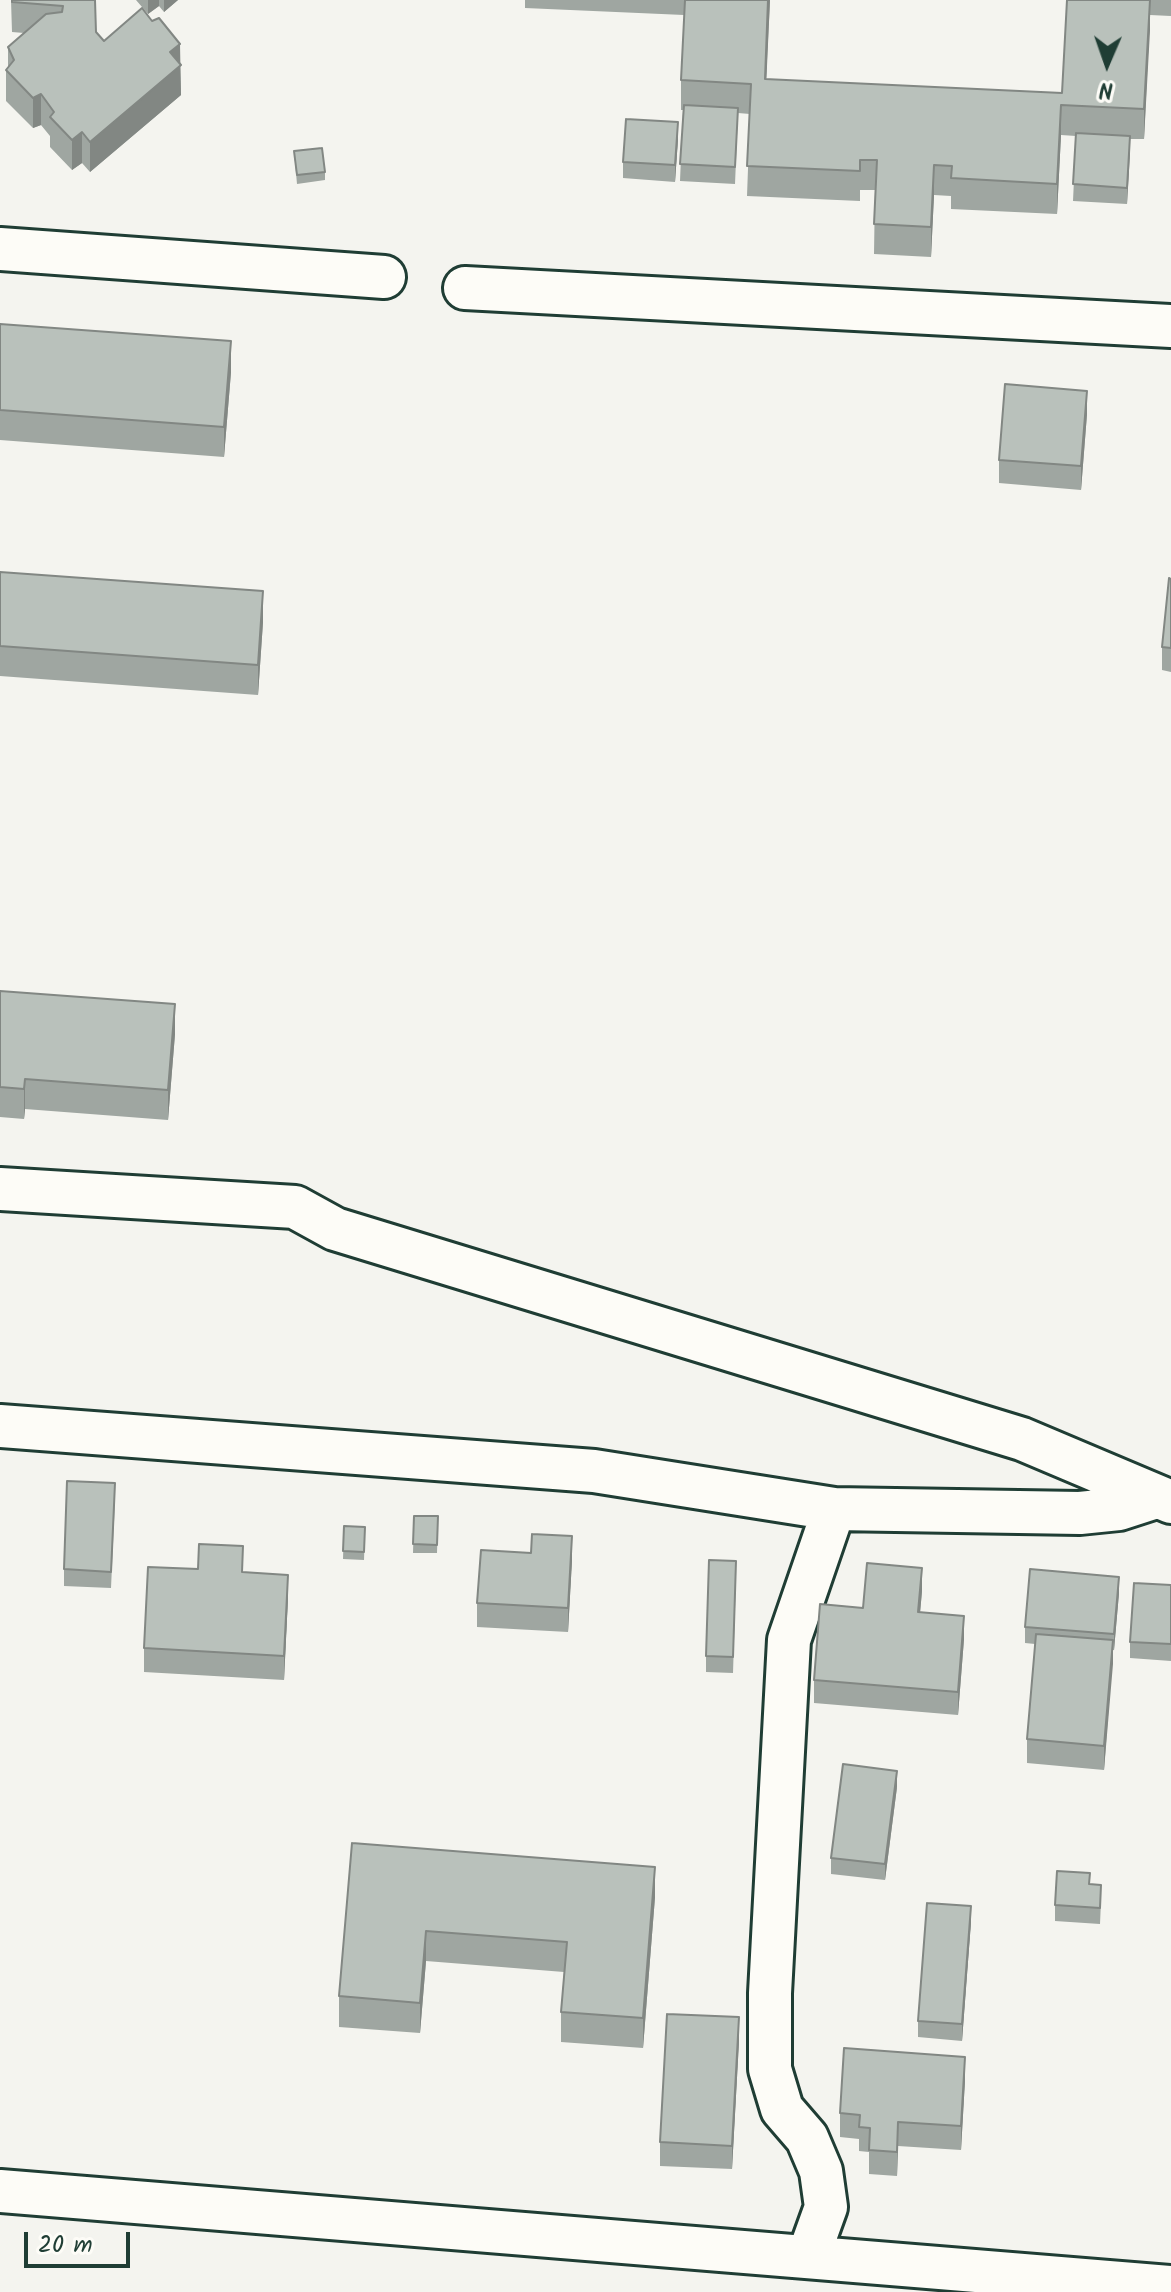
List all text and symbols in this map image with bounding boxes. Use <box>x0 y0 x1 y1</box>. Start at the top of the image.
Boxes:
north arrow <box>1067 24 1147 104</box>
text: N <box>1099 71 1114 106</box>
scale bar <box>28 2216 134 2266</box>
text: 20 m <box>38 2226 93 2265</box>

